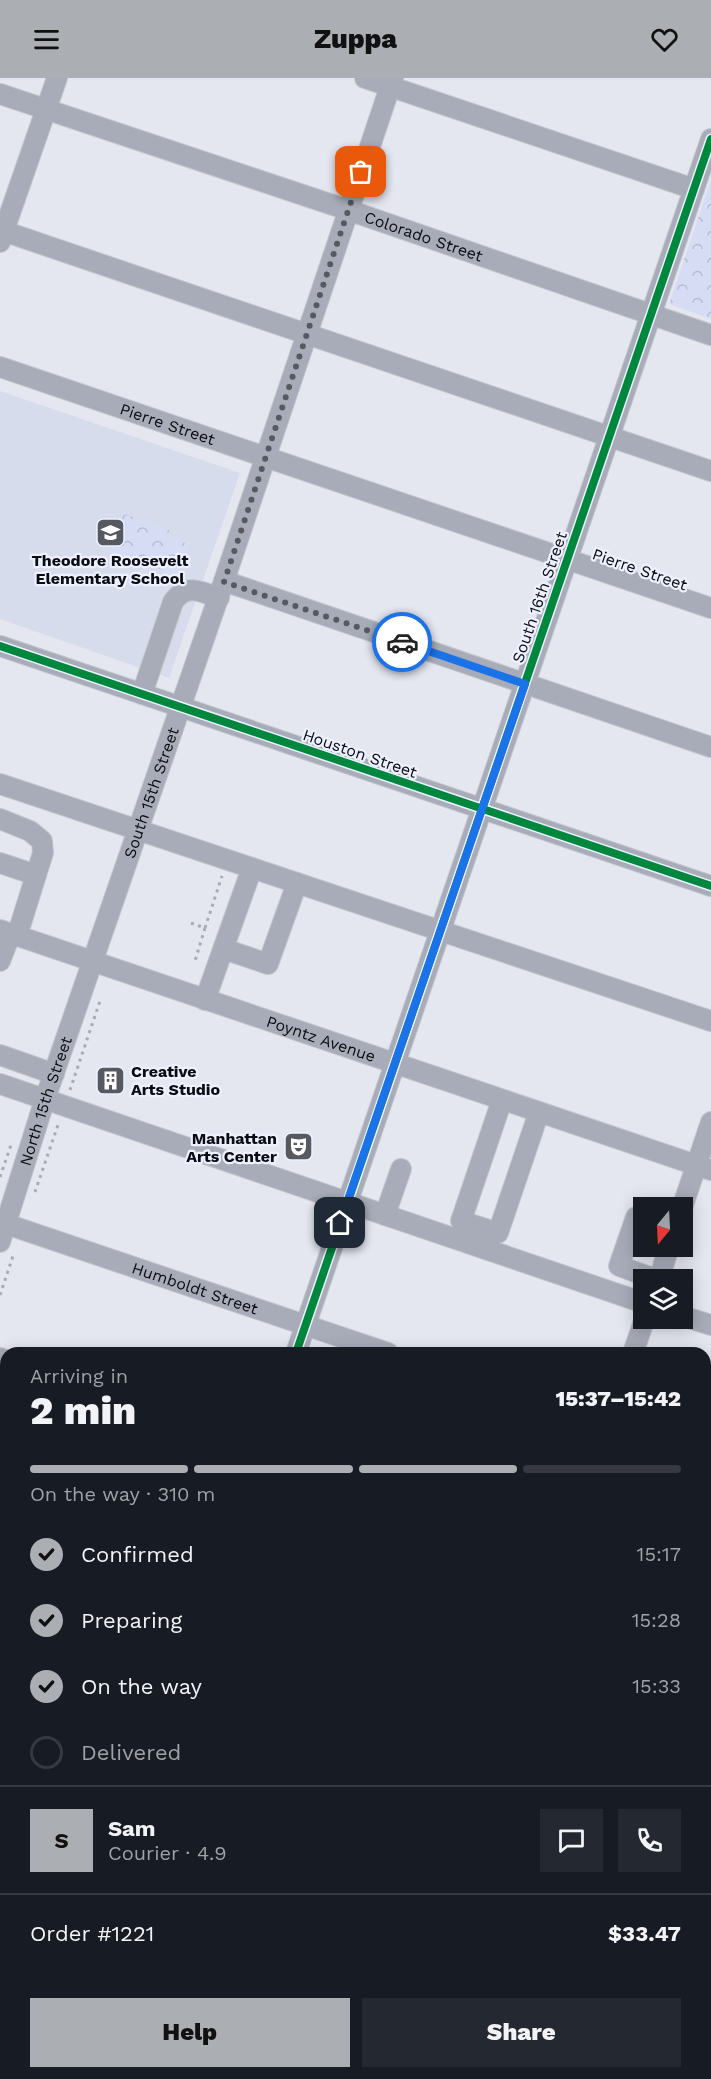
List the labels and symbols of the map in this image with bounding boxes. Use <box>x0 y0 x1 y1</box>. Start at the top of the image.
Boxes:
pin <box>335 146 386 197</box>
street label: Colorado Street <box>362 207 486 266</box>
street label: Pierre Street <box>118 399 218 449</box>
school or university icon: Theodore Roosevelt Elementary School <box>94 516 126 548</box>
street label: South 16th Street <box>508 529 571 665</box>
street label: Pierre Street <box>590 544 690 595</box>
place label: Theodore Roosevelt Elementary School <box>32 551 188 588</box>
courier <box>372 612 432 672</box>
street label: South 15th Street <box>120 725 183 861</box>
street label: Houston Street <box>300 725 420 782</box>
street label: Poyntz Avenue <box>264 1012 378 1066</box>
street label: North 15th Street <box>16 1034 76 1168</box>
place label: Creative Arts Studio <box>131 1062 221 1099</box>
building icon: Creative Arts Studio <box>94 1064 126 1096</box>
place label: Manhattan Arts Center <box>186 1129 277 1166</box>
theatre icon: Manhattan Arts Center <box>282 1131 314 1163</box>
pin <box>314 1197 365 1248</box>
north arrow <box>633 1197 693 1257</box>
street label: Humboldt Street <box>130 1258 261 1319</box>

